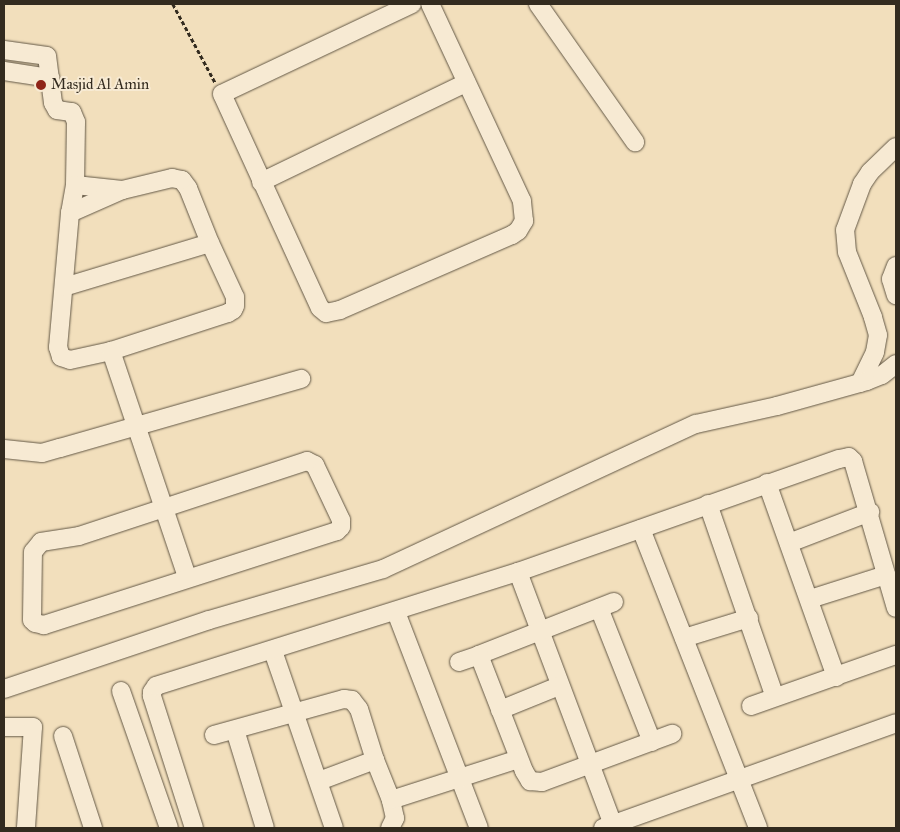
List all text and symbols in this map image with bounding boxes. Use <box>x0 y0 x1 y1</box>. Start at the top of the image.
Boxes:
place label: Masjid Al Amin <box>51 76 149 94</box>
marker: Masjid Al Amin <box>35 79 47 91</box>

